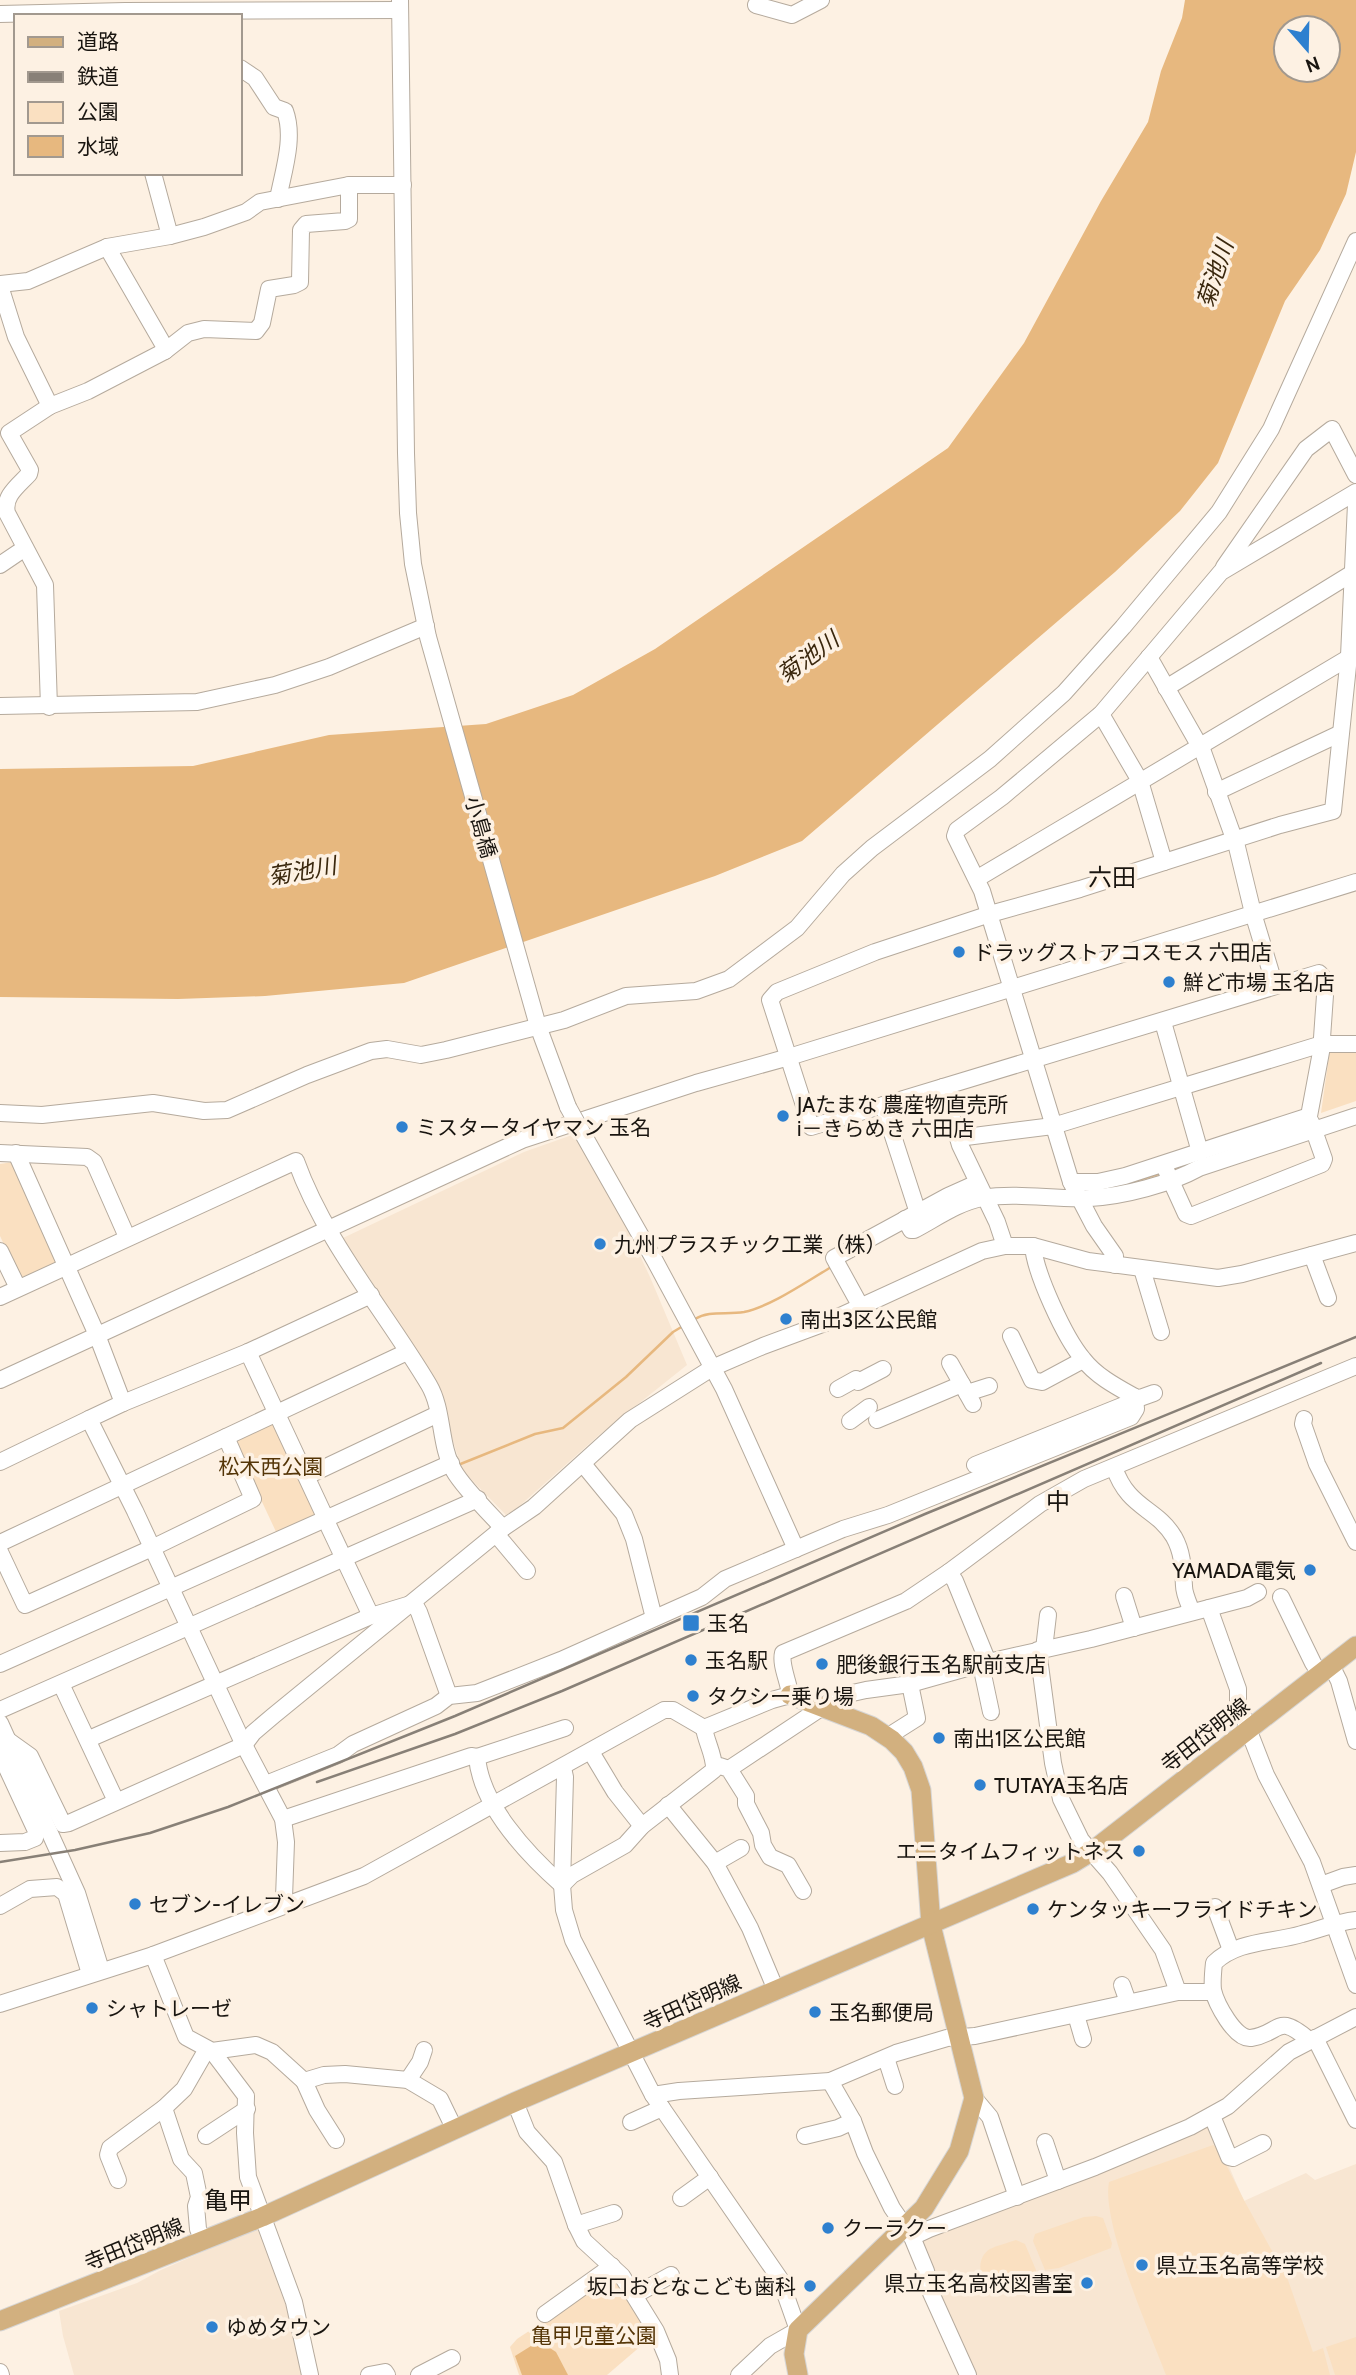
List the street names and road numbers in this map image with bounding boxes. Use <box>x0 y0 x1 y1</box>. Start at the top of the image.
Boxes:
street label: 小島橋 <box>460 793 502 861</box>
street label: 寺田岱明線 <box>1156 1693 1254 1777</box>
street label: 寺田岱明線 <box>639 1969 745 2035</box>
street label: 寺田岱明線 <box>81 2213 187 2275</box>

